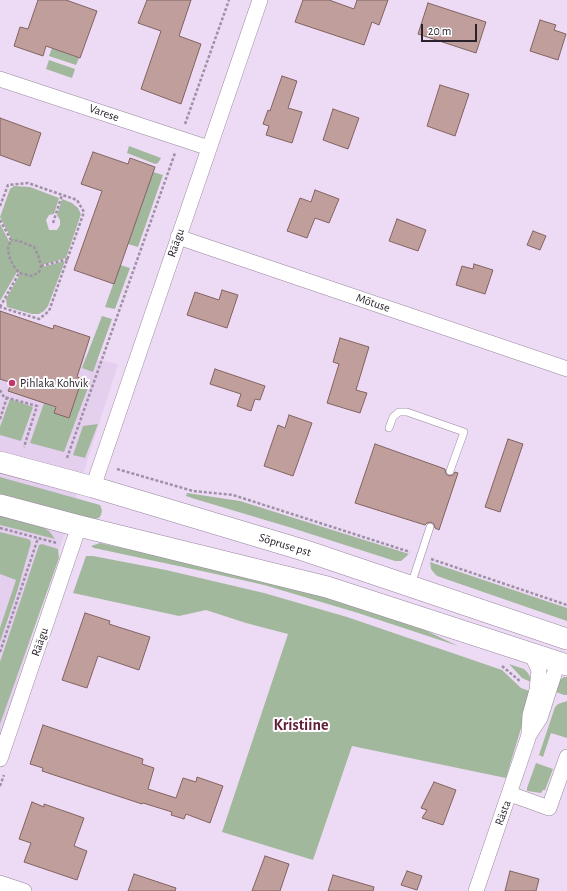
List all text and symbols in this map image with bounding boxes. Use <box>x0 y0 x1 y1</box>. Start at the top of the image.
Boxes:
scale bar <box>423 16 479 42</box>
text: 20 m <box>428 25 451 37</box>
street label: Varese <box>87 101 121 125</box>
street label: Räägu <box>164 227 188 259</box>
street label: Mõtuse <box>354 290 392 316</box>
place label: Pihlaka Kohvik <box>20 376 88 390</box>
marker: Pihlaka Kohvik <box>7 378 17 388</box>
street label: Sõpruse pst <box>257 530 313 560</box>
street label: Räägu <box>28 626 52 658</box>
district label: Kristiine <box>274 715 328 735</box>
street label: Rästa <box>492 798 514 828</box>

